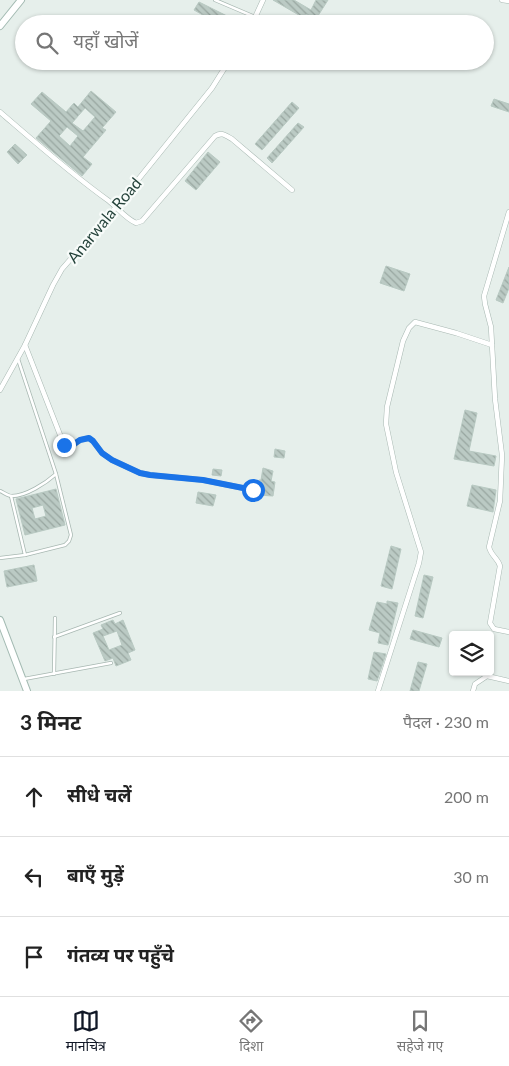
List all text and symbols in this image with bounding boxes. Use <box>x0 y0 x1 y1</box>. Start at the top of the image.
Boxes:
search box <box>15 15 494 70</box>
icon: search <box>33 29 61 57</box>
text: यहाँ खोजें <box>73 29 138 52</box>
street label: Anarwala Road <box>63 173 145 266</box>
route end <box>53 434 76 457</box>
route start <box>242 479 265 502</box>
map controls <box>449 631 494 676</box>
button: layers <box>449 631 494 676</box>
text: 3 मिनट <box>20 709 81 734</box>
text: पैदल · 230 m <box>403 712 489 731</box>
icon: ahead <box>20 783 48 811</box>
text: सीधे चलें <box>67 783 132 806</box>
text: 200 m <box>444 787 489 806</box>
icon: left <box>20 863 48 891</box>
text: बाएँ मुड़ें <box>67 863 124 886</box>
text: 30 m <box>453 867 489 886</box>
icon: arrive <box>20 943 48 971</box>
text: गंतव्य पर पहुँचे <box>67 943 174 966</box>
tab: मानचित्र <box>66 1007 106 1057</box>
tab: दिशा <box>237 1007 265 1057</box>
tab: सहेजे गए <box>397 1007 443 1057</box>

